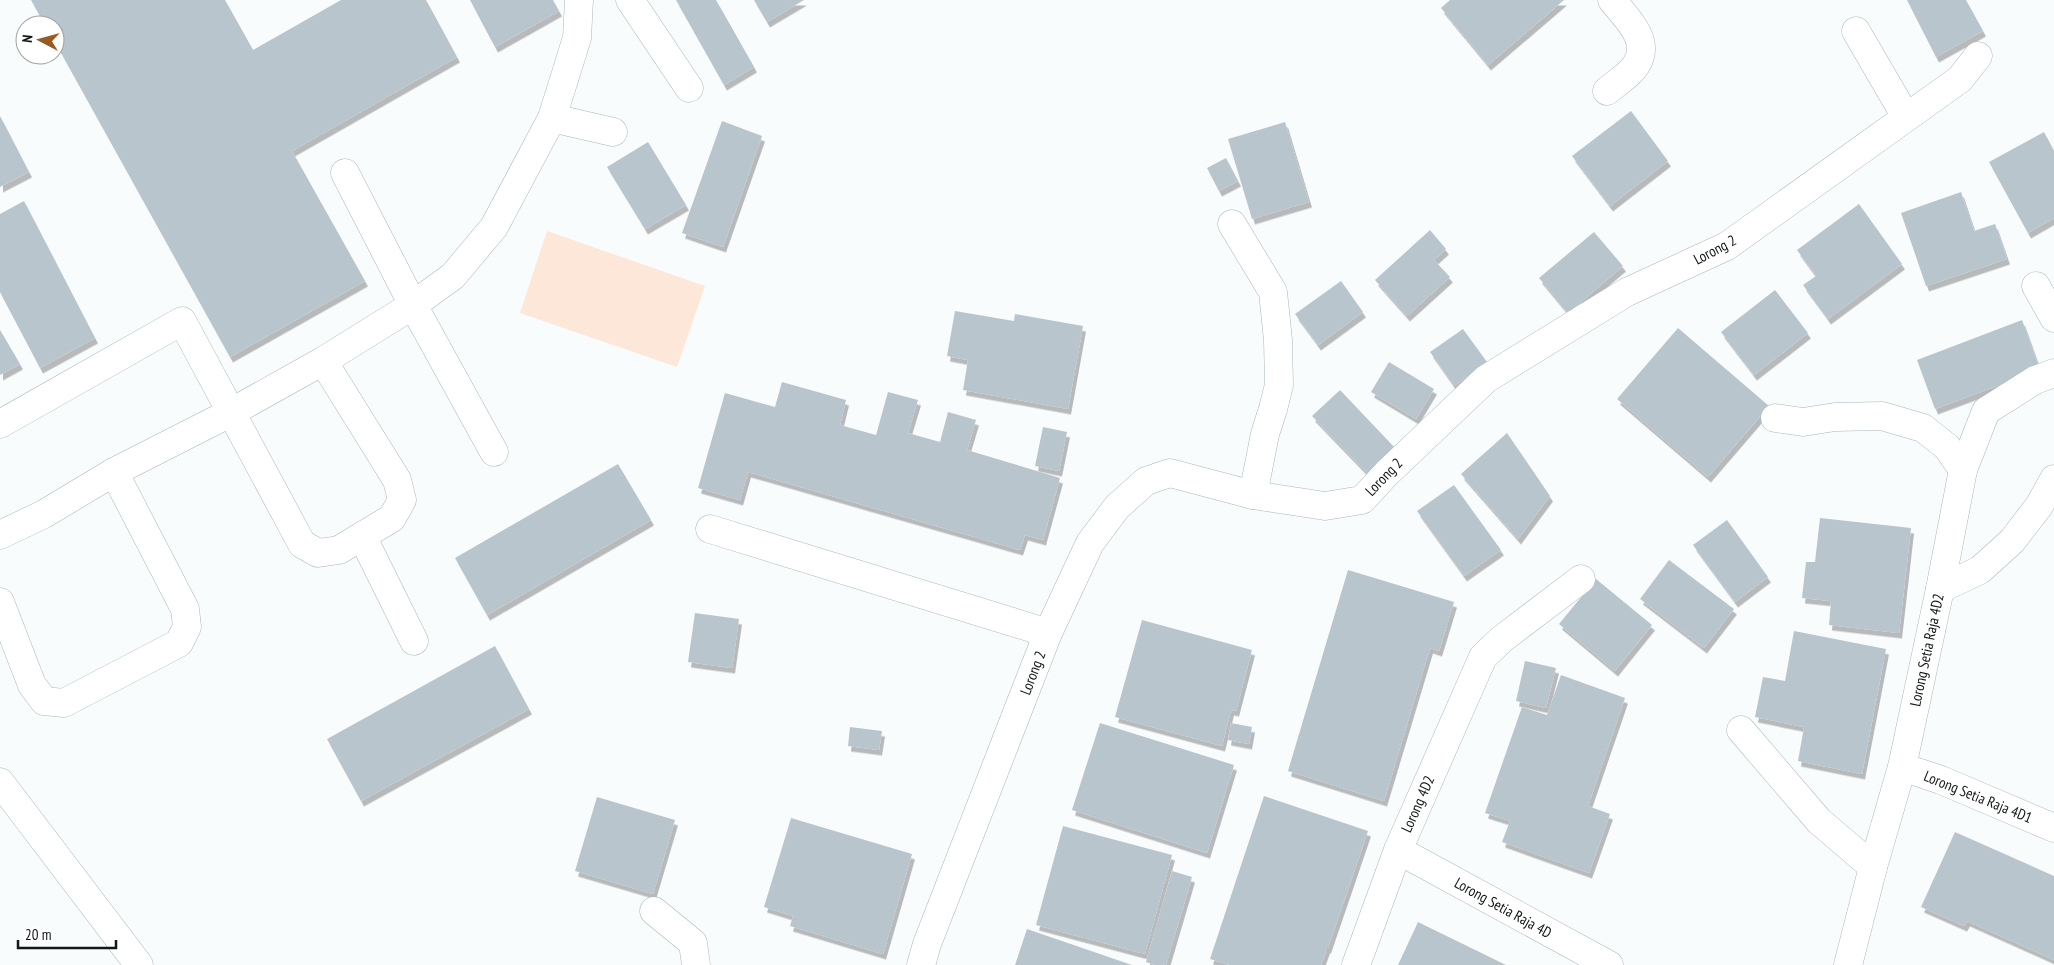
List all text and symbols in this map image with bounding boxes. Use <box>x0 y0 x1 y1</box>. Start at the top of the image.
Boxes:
north arrow <box>15 15 65 65</box>
text: N <box>18 34 36 43</box>
street label: Lorong 2 <box>1690 230 1739 269</box>
street label: Lorong 2 <box>1361 454 1406 500</box>
street label: Lorong Setia Raja 4D2 <box>1905 592 1948 708</box>
street label: Lorong 2 <box>1015 648 1050 698</box>
street label: Lorong Setia Raja 4D1 <box>1921 766 2035 827</box>
street label: Lorong 4D2 <box>1397 772 1438 835</box>
street label: Lorong Setia Raja 4D <box>1451 873 1555 942</box>
scale bar <box>18 918 115 950</box>
text: 20 m <box>25 925 51 944</box>

